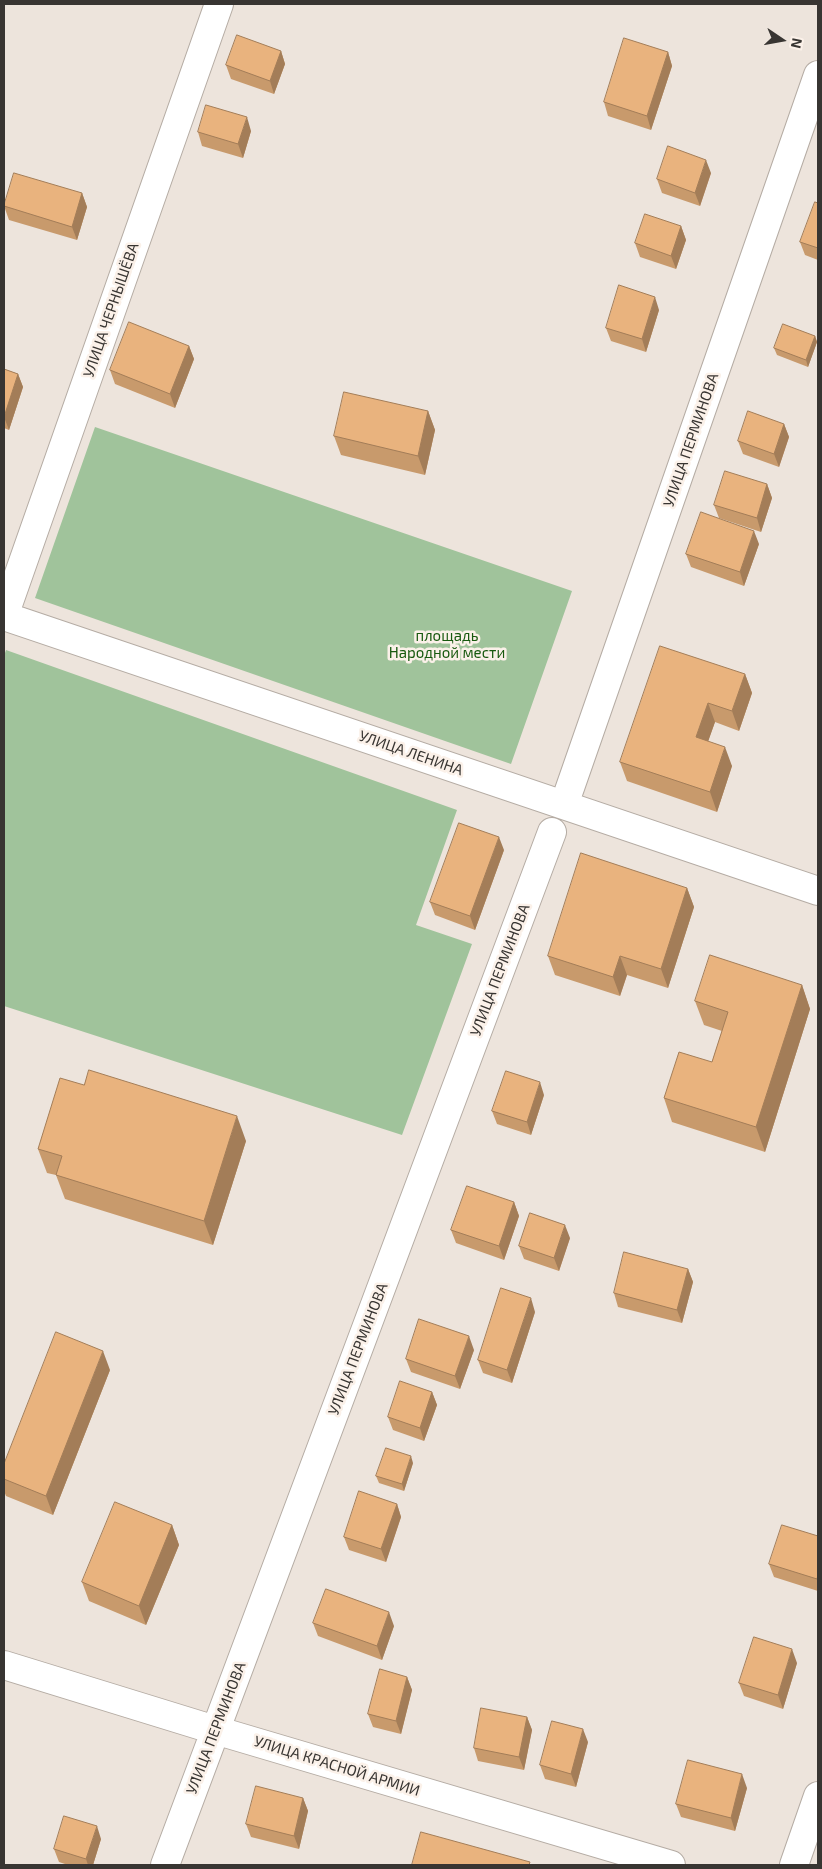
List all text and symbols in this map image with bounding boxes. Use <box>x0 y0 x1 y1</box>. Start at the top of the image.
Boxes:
north arrow <box>757 15 807 65</box>
text: N <box>788 37 807 50</box>
street label: УЛИЦА ЧЕРНЫШЁВА <box>79 240 143 380</box>
street label: УЛИЦА ПЕРМИНОВА <box>660 371 722 509</box>
park label: площадь Народной мести <box>389 627 505 662</box>
street label: УЛИЦА ЛЕНИНА <box>357 727 465 779</box>
street label: УЛИЦА ПЕРМИНОВА <box>466 901 534 1039</box>
street label: УЛИЦА ПЕРМИНОВА <box>324 1280 392 1418</box>
street label: УЛИЦА ПЕРМИНОВА <box>182 1659 250 1797</box>
street label: УЛИЦА КРАСНОЙ АРМИИ <box>252 1732 422 1800</box>

